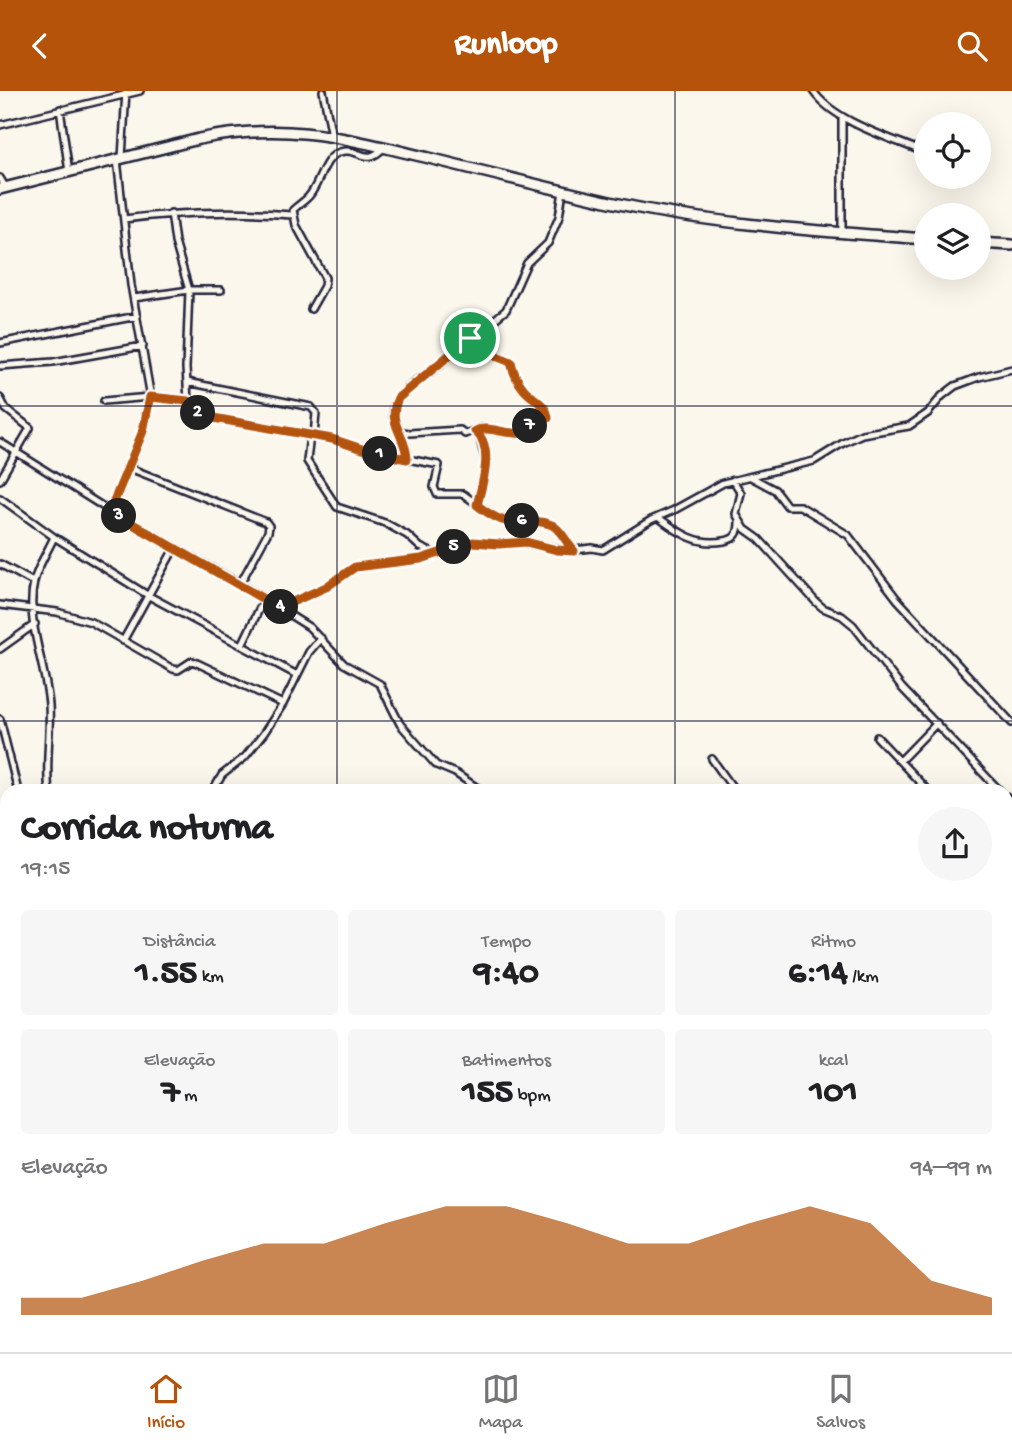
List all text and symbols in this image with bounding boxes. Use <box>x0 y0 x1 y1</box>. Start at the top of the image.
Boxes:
icon: back <box>21 27 59 65</box>
text: Runloop <box>455 27 558 65</box>
icon: search <box>953 27 991 65</box>
map controls <box>914 112 991 280</box>
button: locate <box>914 112 991 189</box>
button: layers <box>914 203 991 280</box>
pin <box>440 308 500 368</box>
icon: arrive <box>451 319 489 357</box>
pin: 2 <box>180 395 216 431</box>
text: 2 <box>193 401 202 424</box>
pin: 7 <box>512 409 548 443</box>
text: 7 <box>525 414 534 437</box>
pin: 1 <box>362 437 398 471</box>
text: 1 <box>376 442 383 465</box>
pin: 3 <box>102 499 136 533</box>
pin: 6 <box>504 503 540 539</box>
text: 3 <box>114 504 123 527</box>
text: 6 <box>517 509 526 532</box>
pin: 5 <box>436 529 472 565</box>
text: 5 <box>449 535 459 558</box>
pin: 4 <box>264 589 298 625</box>
text: 4 <box>276 595 285 618</box>
button: share <box>918 807 992 881</box>
text: Corrida noturna <box>21 808 273 852</box>
text: 19:15 <box>21 856 70 883</box>
text: Distância <box>144 931 215 954</box>
text: Tempo <box>482 931 531 954</box>
text: Ritmo <box>811 931 856 954</box>
text: 1.55 <box>135 954 197 995</box>
text: 9:40 <box>474 954 539 995</box>
text: 6:14 <box>788 954 848 995</box>
text: km <box>197 966 224 989</box>
text: /km <box>848 966 879 989</box>
text: Elevação <box>144 1050 215 1073</box>
text: Batimentos <box>462 1050 551 1073</box>
text: kcal <box>819 1050 848 1073</box>
text: 7 <box>161 1073 180 1114</box>
text: 155 <box>462 1073 513 1114</box>
text: 101 <box>809 1073 858 1114</box>
text: m <box>180 1085 198 1108</box>
text: bpm <box>513 1085 551 1108</box>
text: Elevação <box>21 1155 108 1182</box>
text: 94–99 m <box>911 1155 992 1182</box>
tab: Início <box>147 1370 185 1435</box>
tab: Mapa <box>479 1370 522 1435</box>
tab: Salvos <box>816 1370 865 1435</box>

